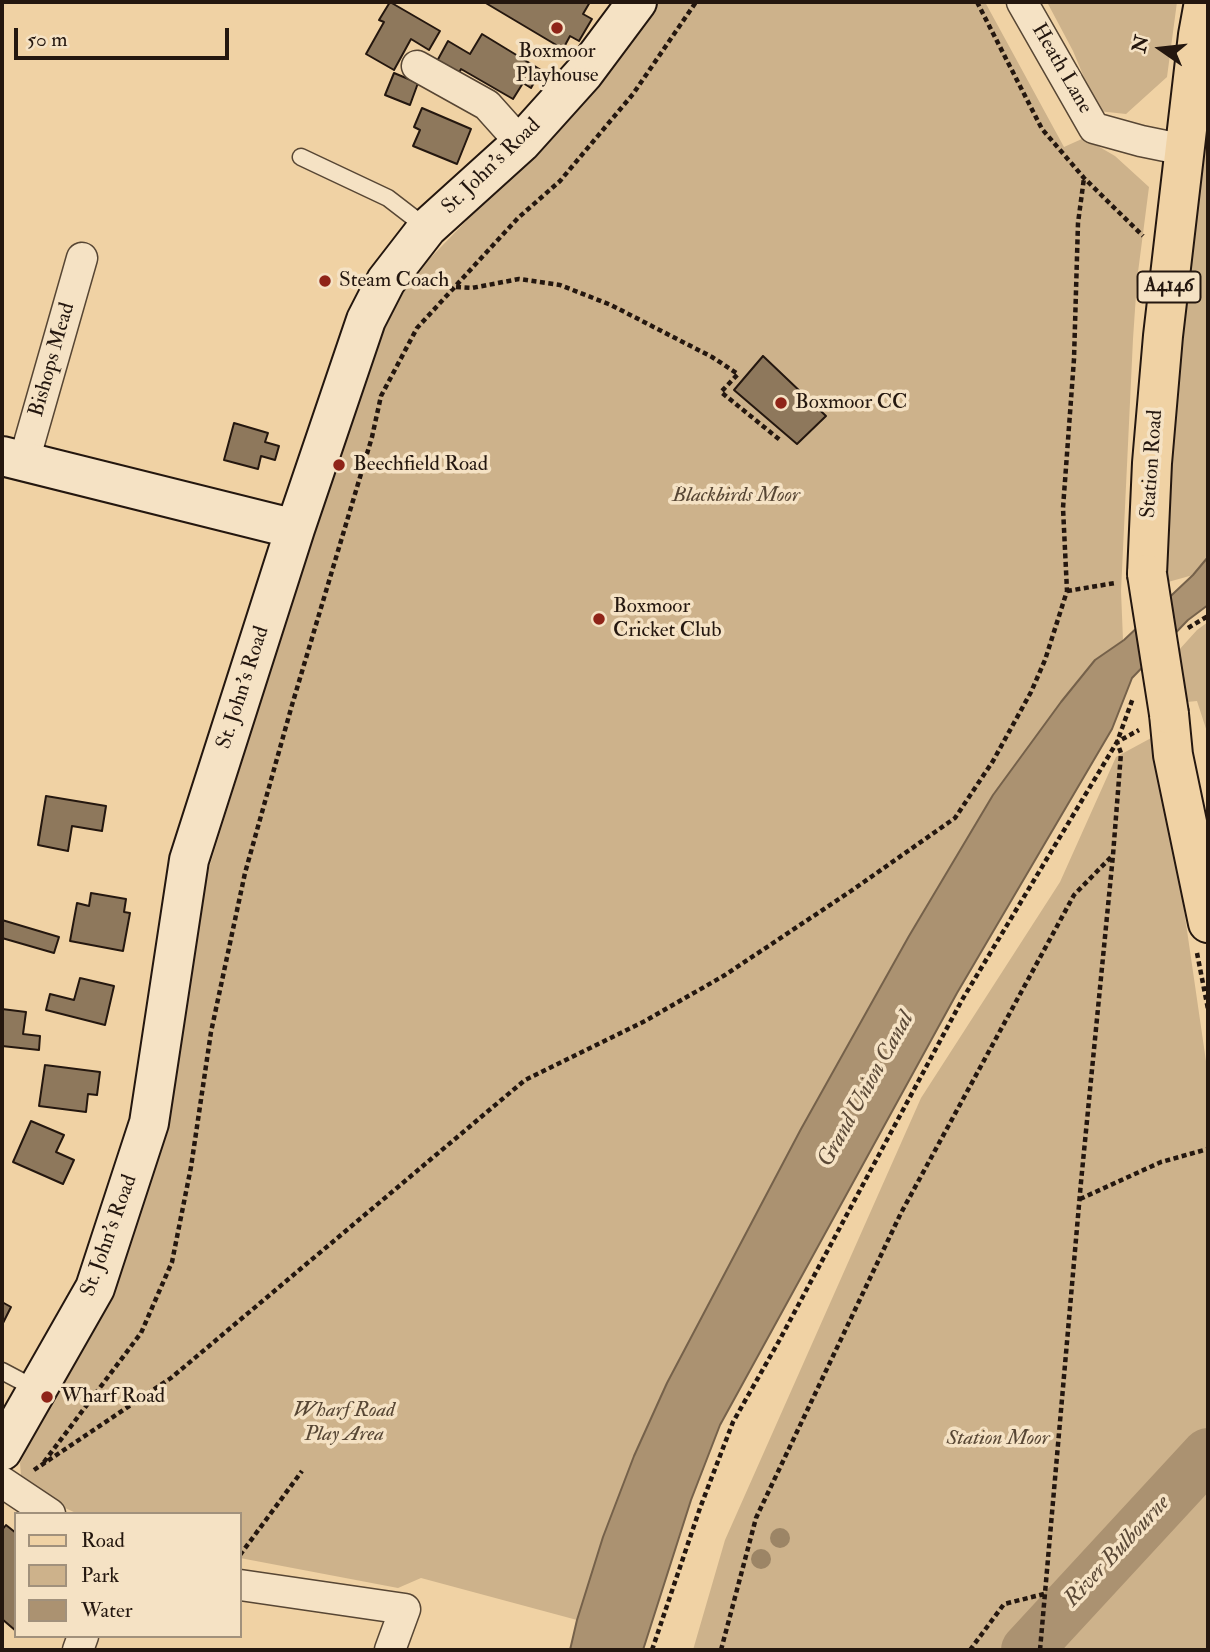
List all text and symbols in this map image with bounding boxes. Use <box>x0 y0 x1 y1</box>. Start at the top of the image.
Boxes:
scale bar <box>18 14 233 58</box>
north arrow <box>1126 14 1196 84</box>
street label: Heath Lane <box>1025 19 1097 119</box>
marker: Boxmoor Playhouse <box>549 20 565 36</box>
text: 50 m <box>27 26 68 53</box>
text: N <box>1127 33 1154 55</box>
place label: Boxmoor Playhouse <box>515 39 599 89</box>
street label: St. John's Road <box>437 114 547 220</box>
place label: Steam Coach <box>339 268 449 294</box>
road number: A4146 <box>1138 272 1200 302</box>
marker: Steam Coach <box>317 273 333 289</box>
street label: Bishops Mead <box>25 300 81 420</box>
place label: Boxmoor CC <box>795 390 907 416</box>
marker: Boxmoor CC <box>773 395 789 411</box>
street label: Station Road <box>1137 409 1169 519</box>
place label: Beechfield Road <box>353 452 488 478</box>
marker: Beechfield Road <box>331 457 347 473</box>
park label: Blackbirds Moor <box>672 483 800 509</box>
place label: Boxmoor Cricket Club <box>613 594 721 644</box>
marker: Boxmoor Cricket Club <box>591 611 607 627</box>
street label: St. John's Road <box>212 623 276 753</box>
water label: Grand Union Canal <box>813 1008 921 1172</box>
street label: St. John's Road <box>76 1172 144 1300</box>
place label: Wharf Road <box>61 1384 165 1410</box>
marker: Wharf Road <box>39 1389 55 1405</box>
park label: Wharf Road Play Area <box>293 1398 395 1448</box>
park label: Station Moor <box>946 1426 1050 1452</box>
water label: River Bulbourne <box>1059 1490 1177 1614</box>
legend <box>14 1512 242 1638</box>
text: Road <box>81 1527 125 1554</box>
text: Park <box>81 1562 119 1589</box>
text: Water <box>81 1597 133 1624</box>

